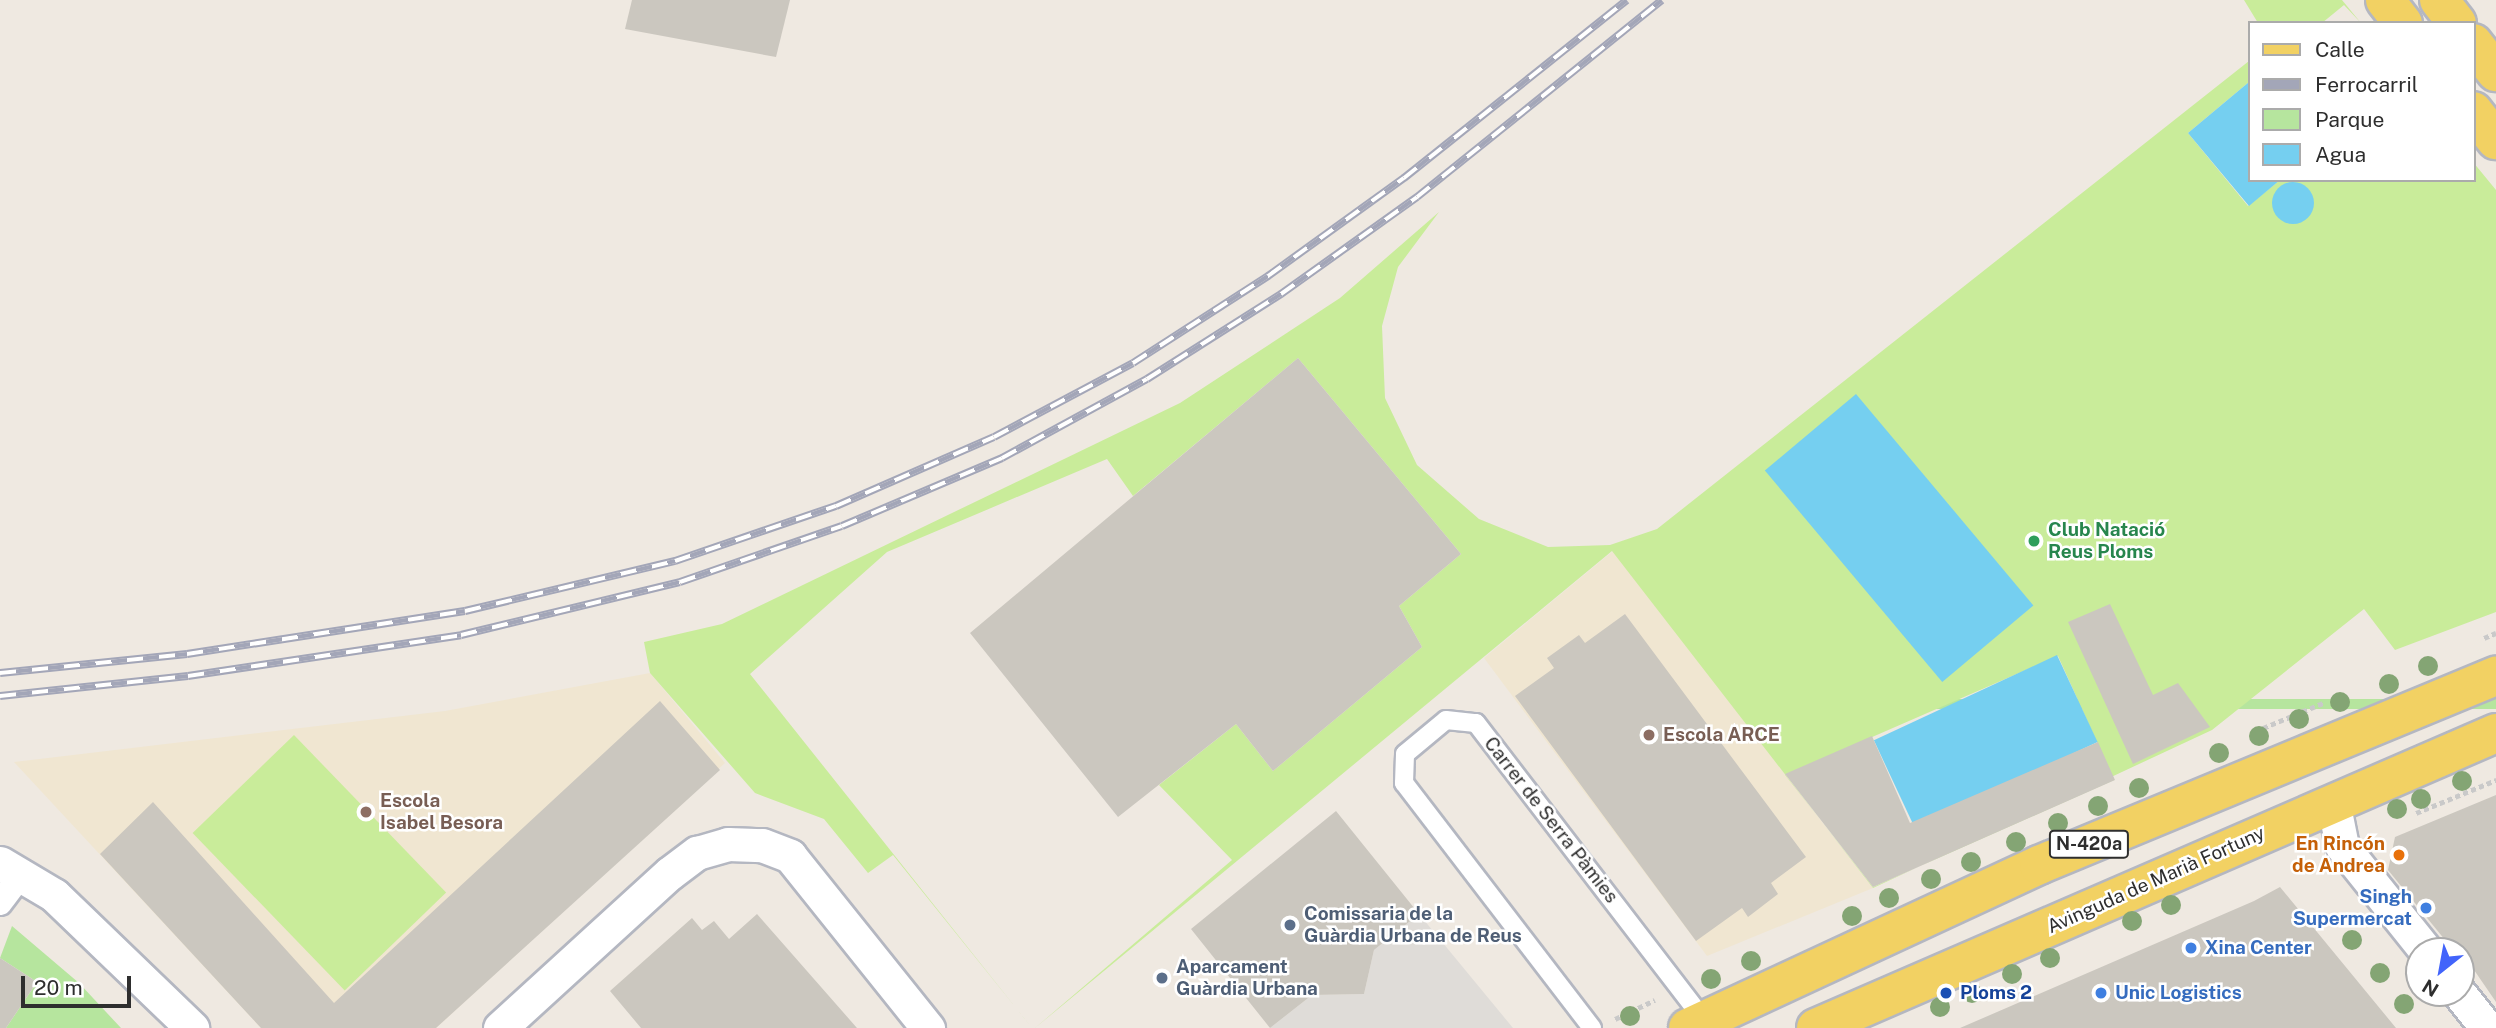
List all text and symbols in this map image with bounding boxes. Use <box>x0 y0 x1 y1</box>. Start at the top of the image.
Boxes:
legend <box>2248 21 2475 182</box>
text: Calle <box>2315 37 2365 62</box>
text: Ferrocarril <box>2315 72 2418 97</box>
text: Parque <box>2315 107 2384 132</box>
text: Agua <box>2315 142 2366 167</box>
place label: Club Natació Reus Ploms <box>2048 519 2165 563</box>
marker: Club Natació Reus Ploms <box>2026 533 2042 549</box>
place label: Escola ARCE <box>1663 724 1780 746</box>
marker: Escola ARCE <box>1641 727 1657 743</box>
street label: Carrer de Serra Pàmies <box>1479 732 1623 908</box>
place label: Escola Isabel Besora <box>380 790 503 834</box>
marker: Escola Isabel Besora <box>358 804 374 820</box>
street label: Avinguda de Marià Fortuny <box>2043 822 2269 938</box>
road number: N-420a <box>2049 830 2129 858</box>
place label: En Rincón de Andrea <box>2292 833 2385 877</box>
marker: En Rincón de Andrea <box>2391 847 2407 863</box>
place label: Singh Supermercat <box>2293 886 2412 930</box>
marker: Singh Supermercat <box>2418 900 2434 916</box>
place label: Comissaria de la Guàrdia Urbana de Reus <box>1304 903 1522 947</box>
marker: Comissaria de la Guàrdia Urbana de Reus <box>1282 917 1298 933</box>
place label: Xina Center <box>2205 937 2312 959</box>
north arrow <box>2405 937 2475 1007</box>
marker: Xina Center <box>2183 940 2199 956</box>
place label: Aparcament Guàrdia Urbana <box>1176 956 1318 1000</box>
scale bar <box>24 962 135 1006</box>
marker: Aparcament Guàrdia Urbana <box>1154 970 1170 986</box>
text: 20 m <box>34 975 83 1000</box>
text: N <box>2418 975 2442 1002</box>
place label: Ploms 2 <box>1960 982 2032 1004</box>
place label: Unic Logistics <box>2115 982 2242 1004</box>
marker: Ploms 2 <box>1938 985 1954 1001</box>
marker: Unic Logistics <box>2093 985 2109 1001</box>

